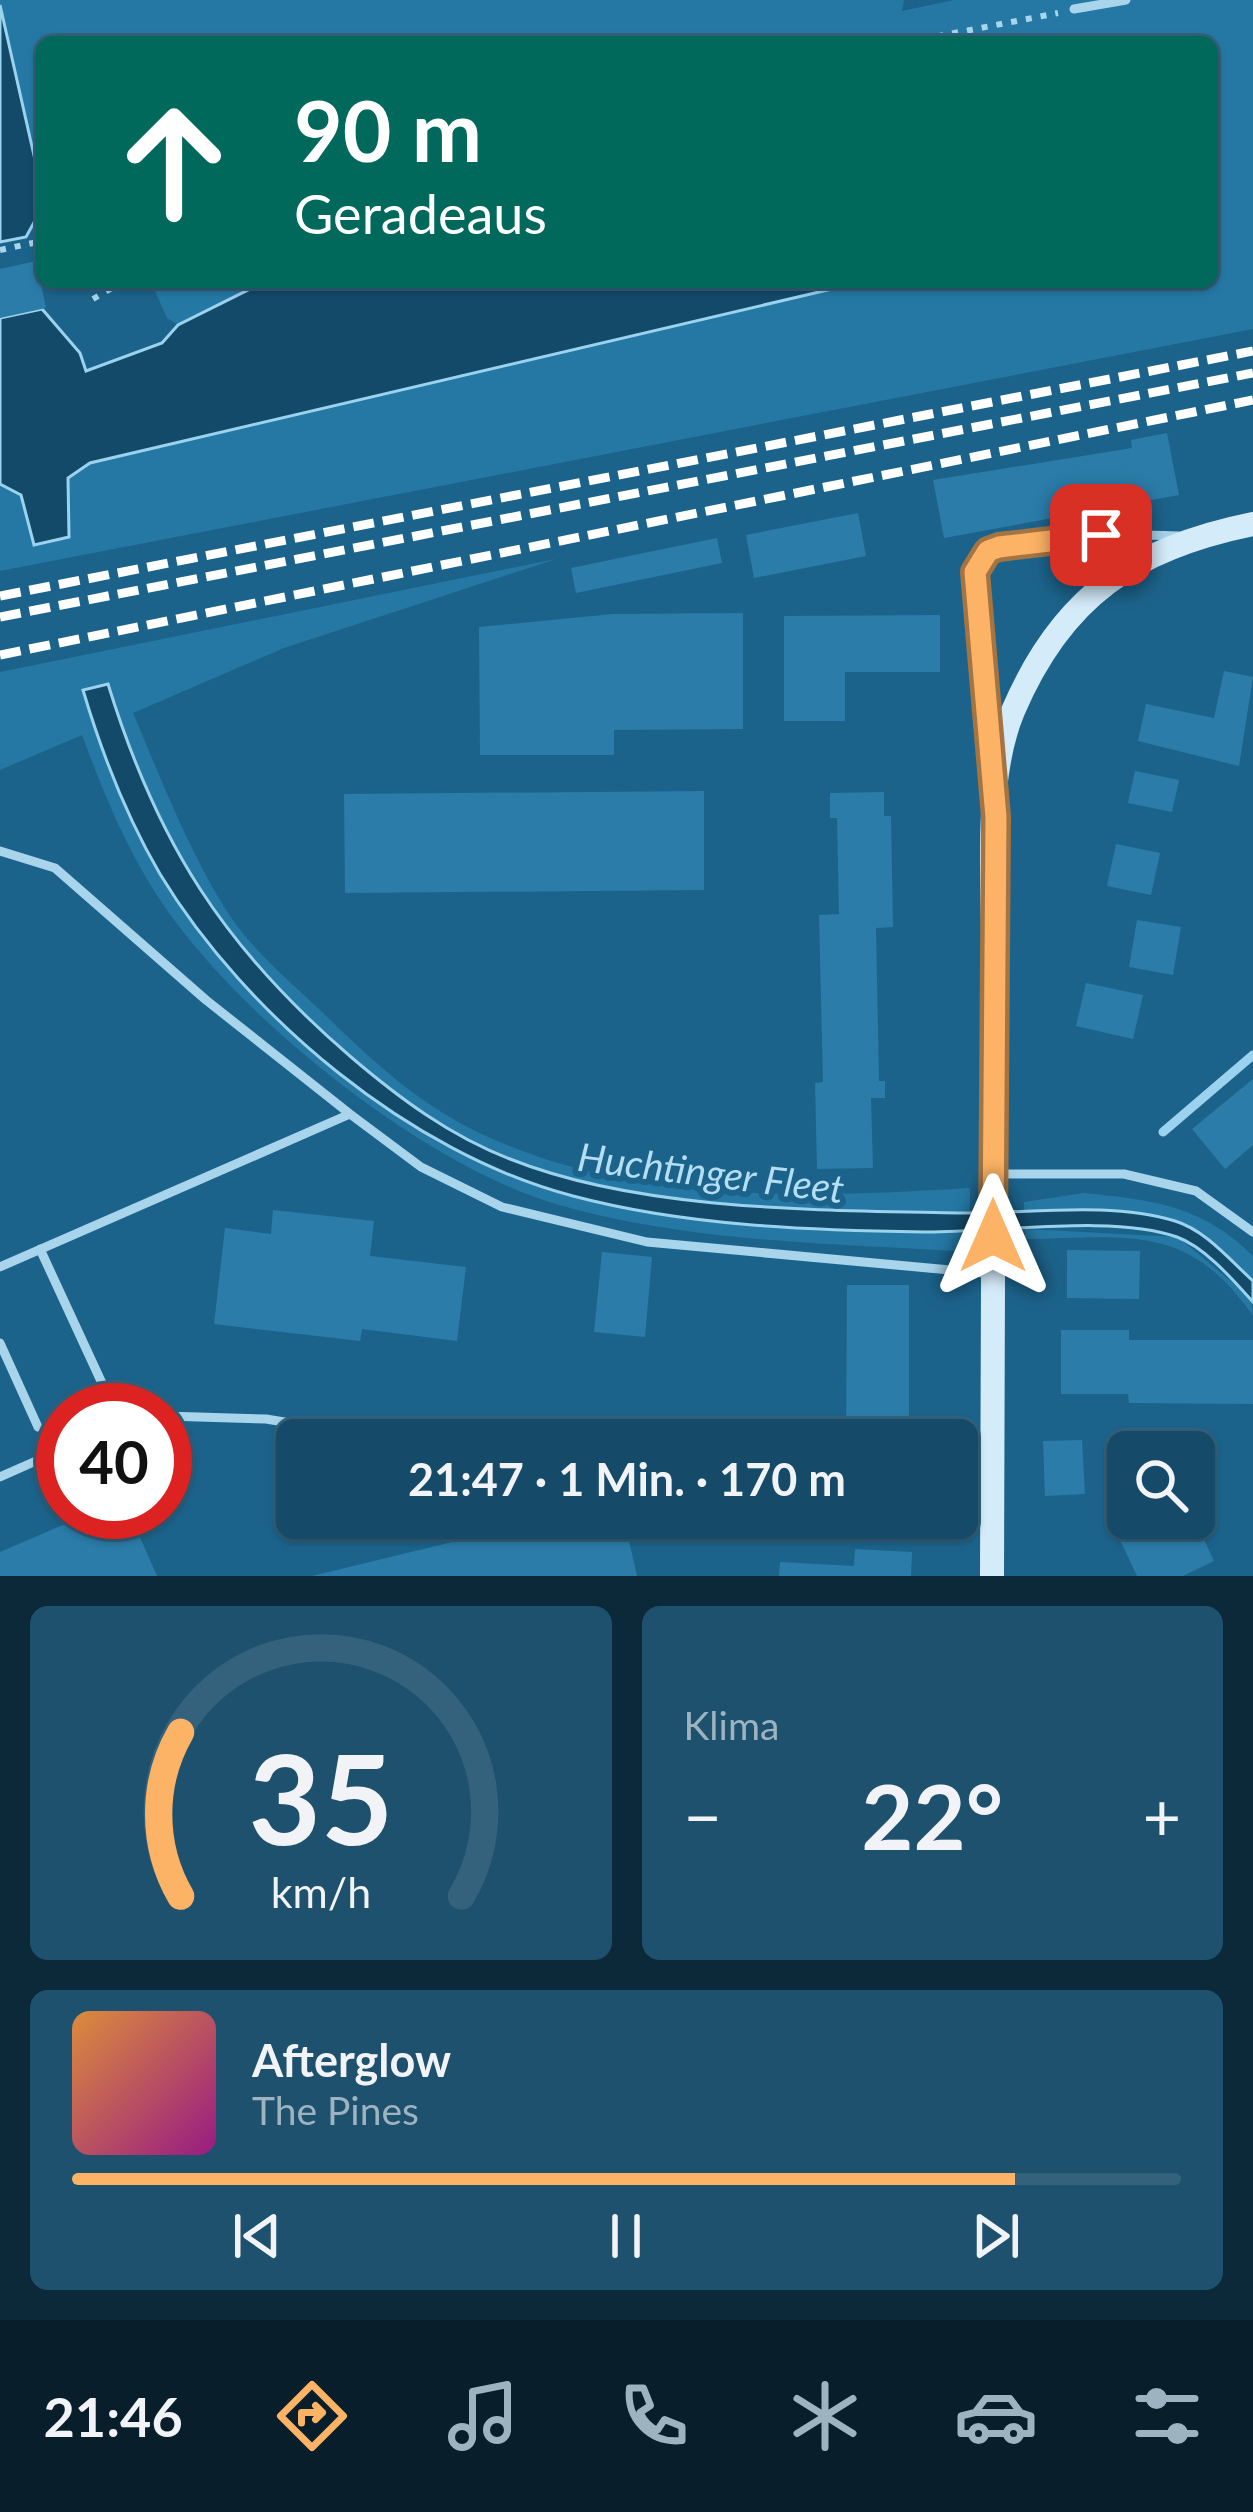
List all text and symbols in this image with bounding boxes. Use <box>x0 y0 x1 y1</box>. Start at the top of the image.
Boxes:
text: 90 m <box>294 79 482 180</box>
icon: ahead <box>96 84 252 240</box>
text: Geradeaus <box>294 181 547 246</box>
pin <box>1050 484 1152 586</box>
icon: arrive <box>1068 502 1134 568</box>
water label: Huchtinger Fleet <box>575 1133 847 1211</box>
position arrow <box>930 1173 1056 1299</box>
speed limit sign: 40 <box>36 1383 192 1539</box>
map controls <box>1107 1431 1215 1539</box>
button: search <box>1107 1431 1215 1539</box>
text: 21:47 · 1 Min. · 170 m <box>408 1452 846 1506</box>
text: Klima <box>684 1702 779 1748</box>
text: 35 <box>248 1722 393 1872</box>
text: 22° <box>861 1761 1003 1869</box>
text: − <box>684 1776 722 1855</box>
text: + <box>1143 1776 1181 1855</box>
text: km/h <box>271 1866 371 1917</box>
text: Afterglow <box>252 2033 451 2087</box>
text: The Pines <box>252 2087 419 2133</box>
icon: previous <box>224 2203 290 2269</box>
icon: pause <box>593 2203 659 2269</box>
icon: next <box>963 2203 1029 2269</box>
icon: directions <box>270 2374 354 2458</box>
icon: music <box>441 2374 525 2458</box>
icon: phone <box>612 2374 696 2458</box>
icon: climate <box>783 2374 867 2458</box>
icon: car <box>954 2374 1038 2458</box>
icon: filters <box>1125 2374 1209 2458</box>
text: 21:46 <box>44 2384 183 2449</box>

